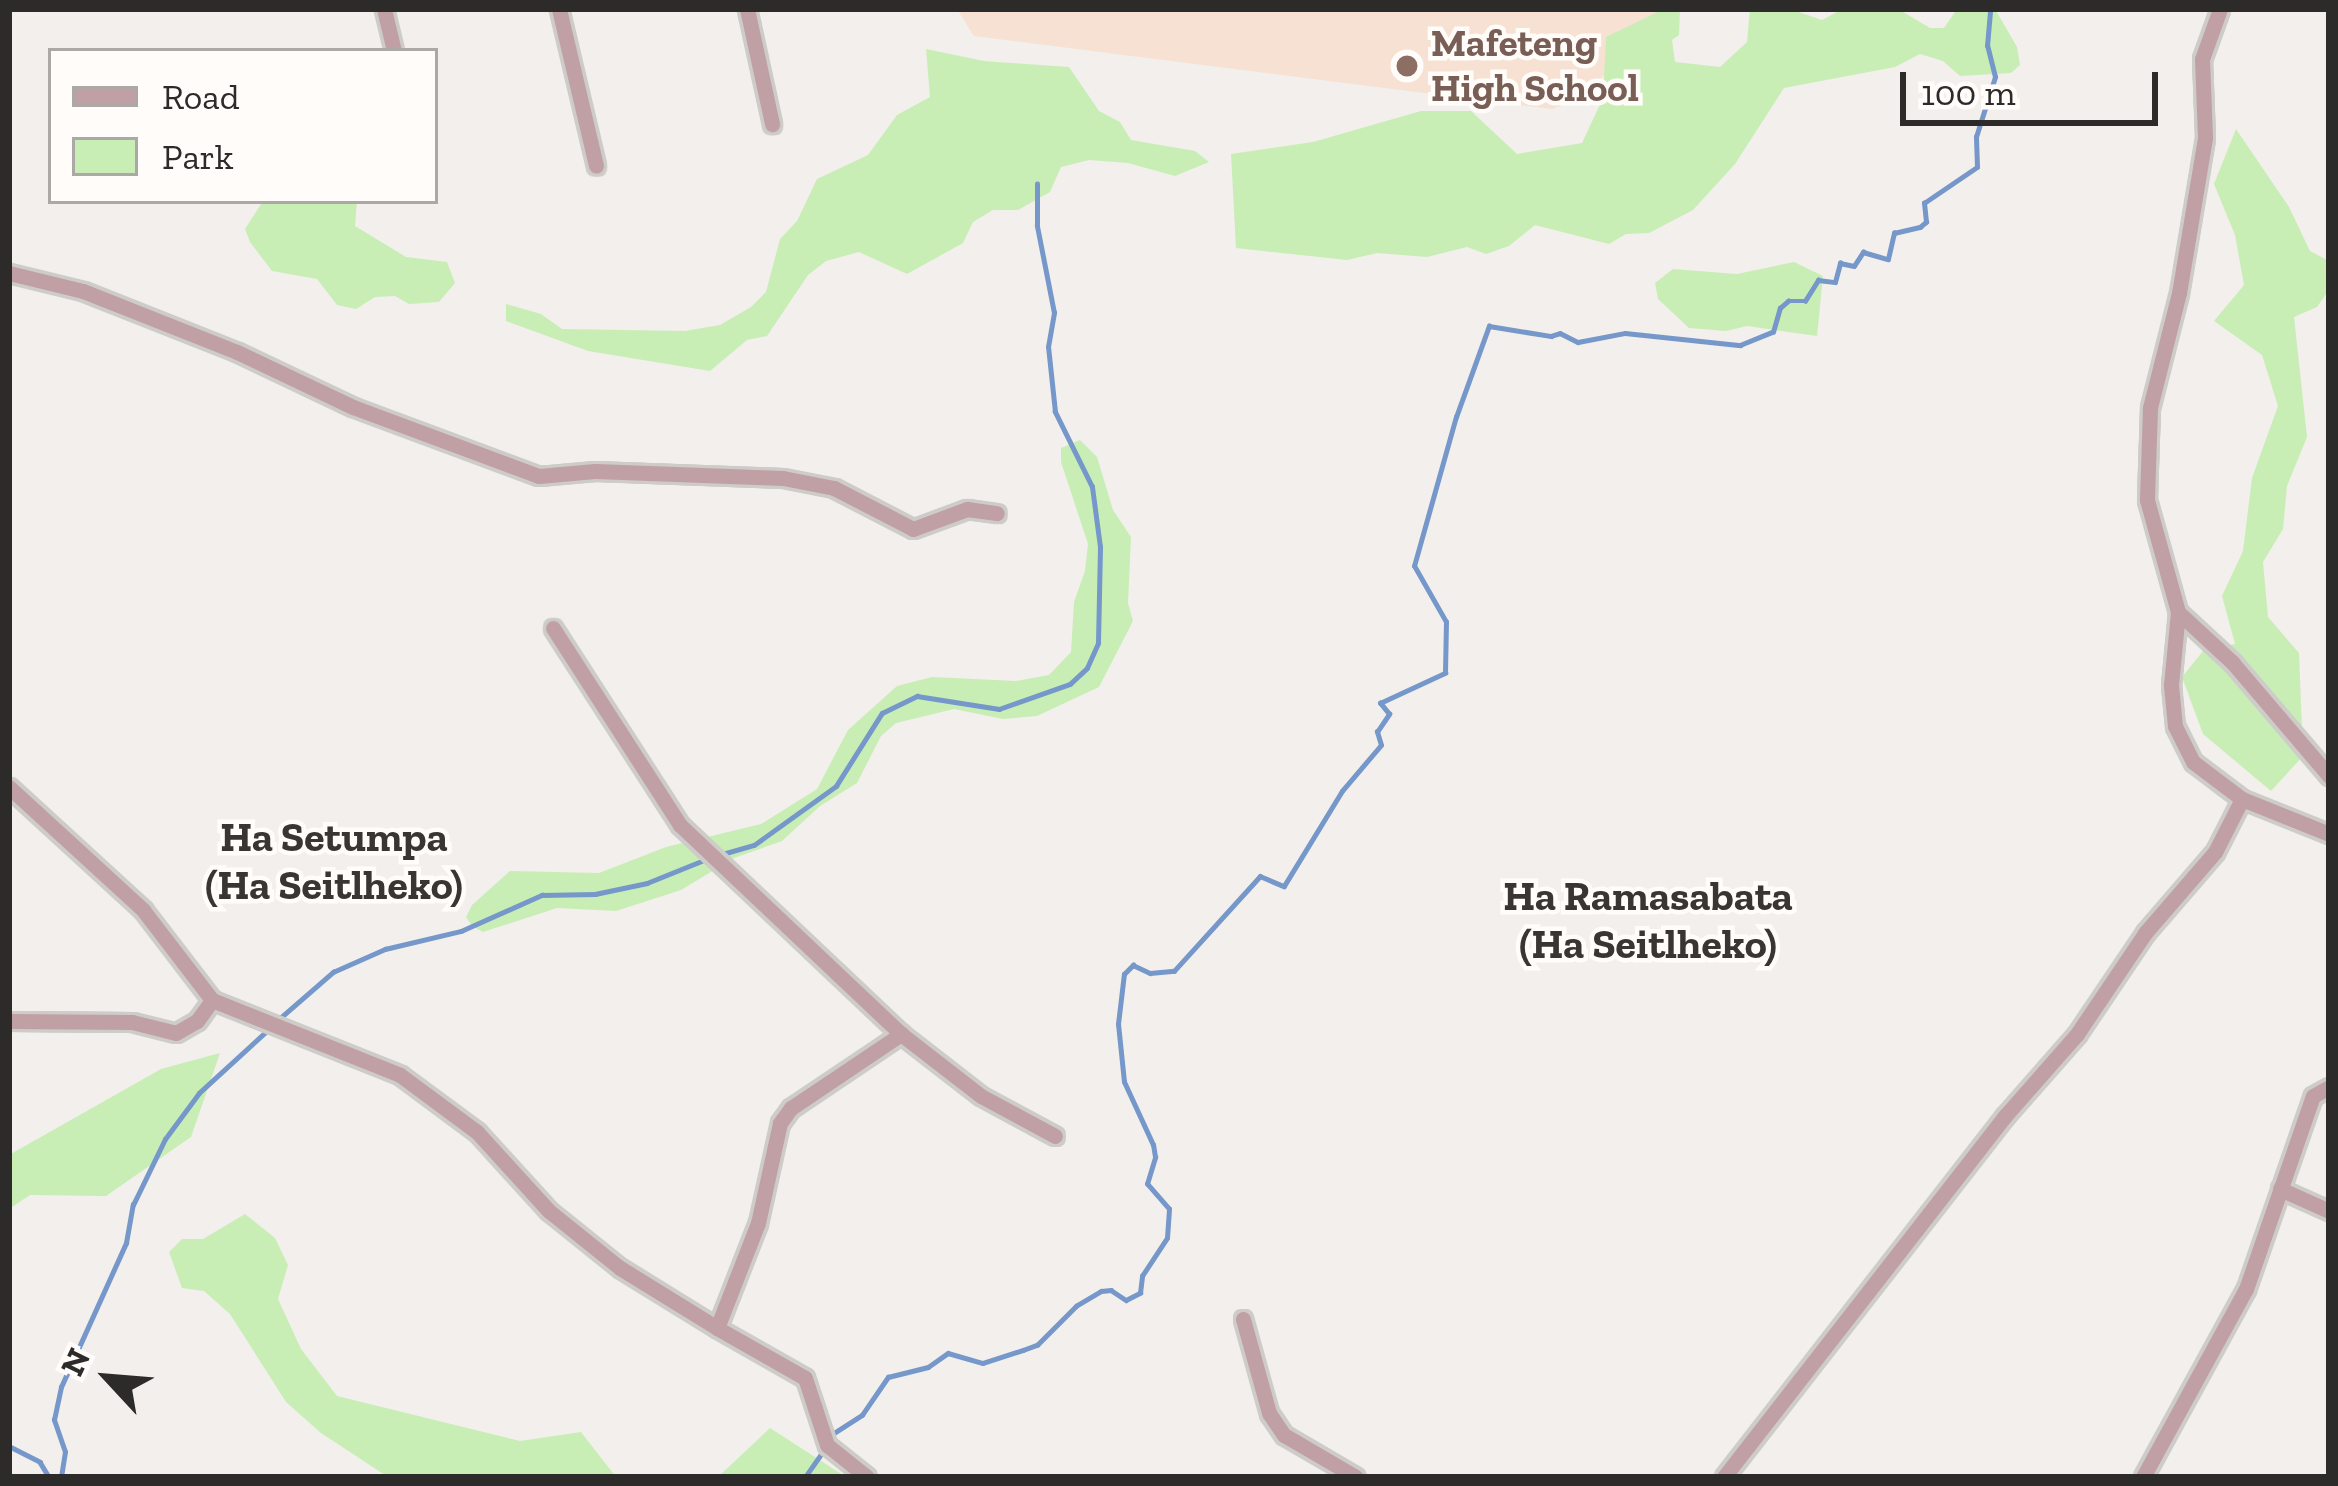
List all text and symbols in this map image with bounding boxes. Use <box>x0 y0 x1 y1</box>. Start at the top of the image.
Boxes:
place label: Mafeteng High School <box>1431 21 1639 112</box>
legend <box>48 48 438 204</box>
scale bar <box>1906 48 2164 122</box>
marker: Mafeteng High School <box>1394 53 1420 79</box>
text: 100 m <box>1921 71 2016 114</box>
text: Road <box>162 75 239 118</box>
text: Park <box>162 135 233 178</box>
district label: Ha Setumpa (Ha Seitlheko) <box>205 812 463 910</box>
district label: Ha Ramasabata (Ha Seitlheko) <box>1503 871 1793 970</box>
north arrow <box>48 1318 168 1438</box>
text: N <box>52 1342 98 1382</box>

